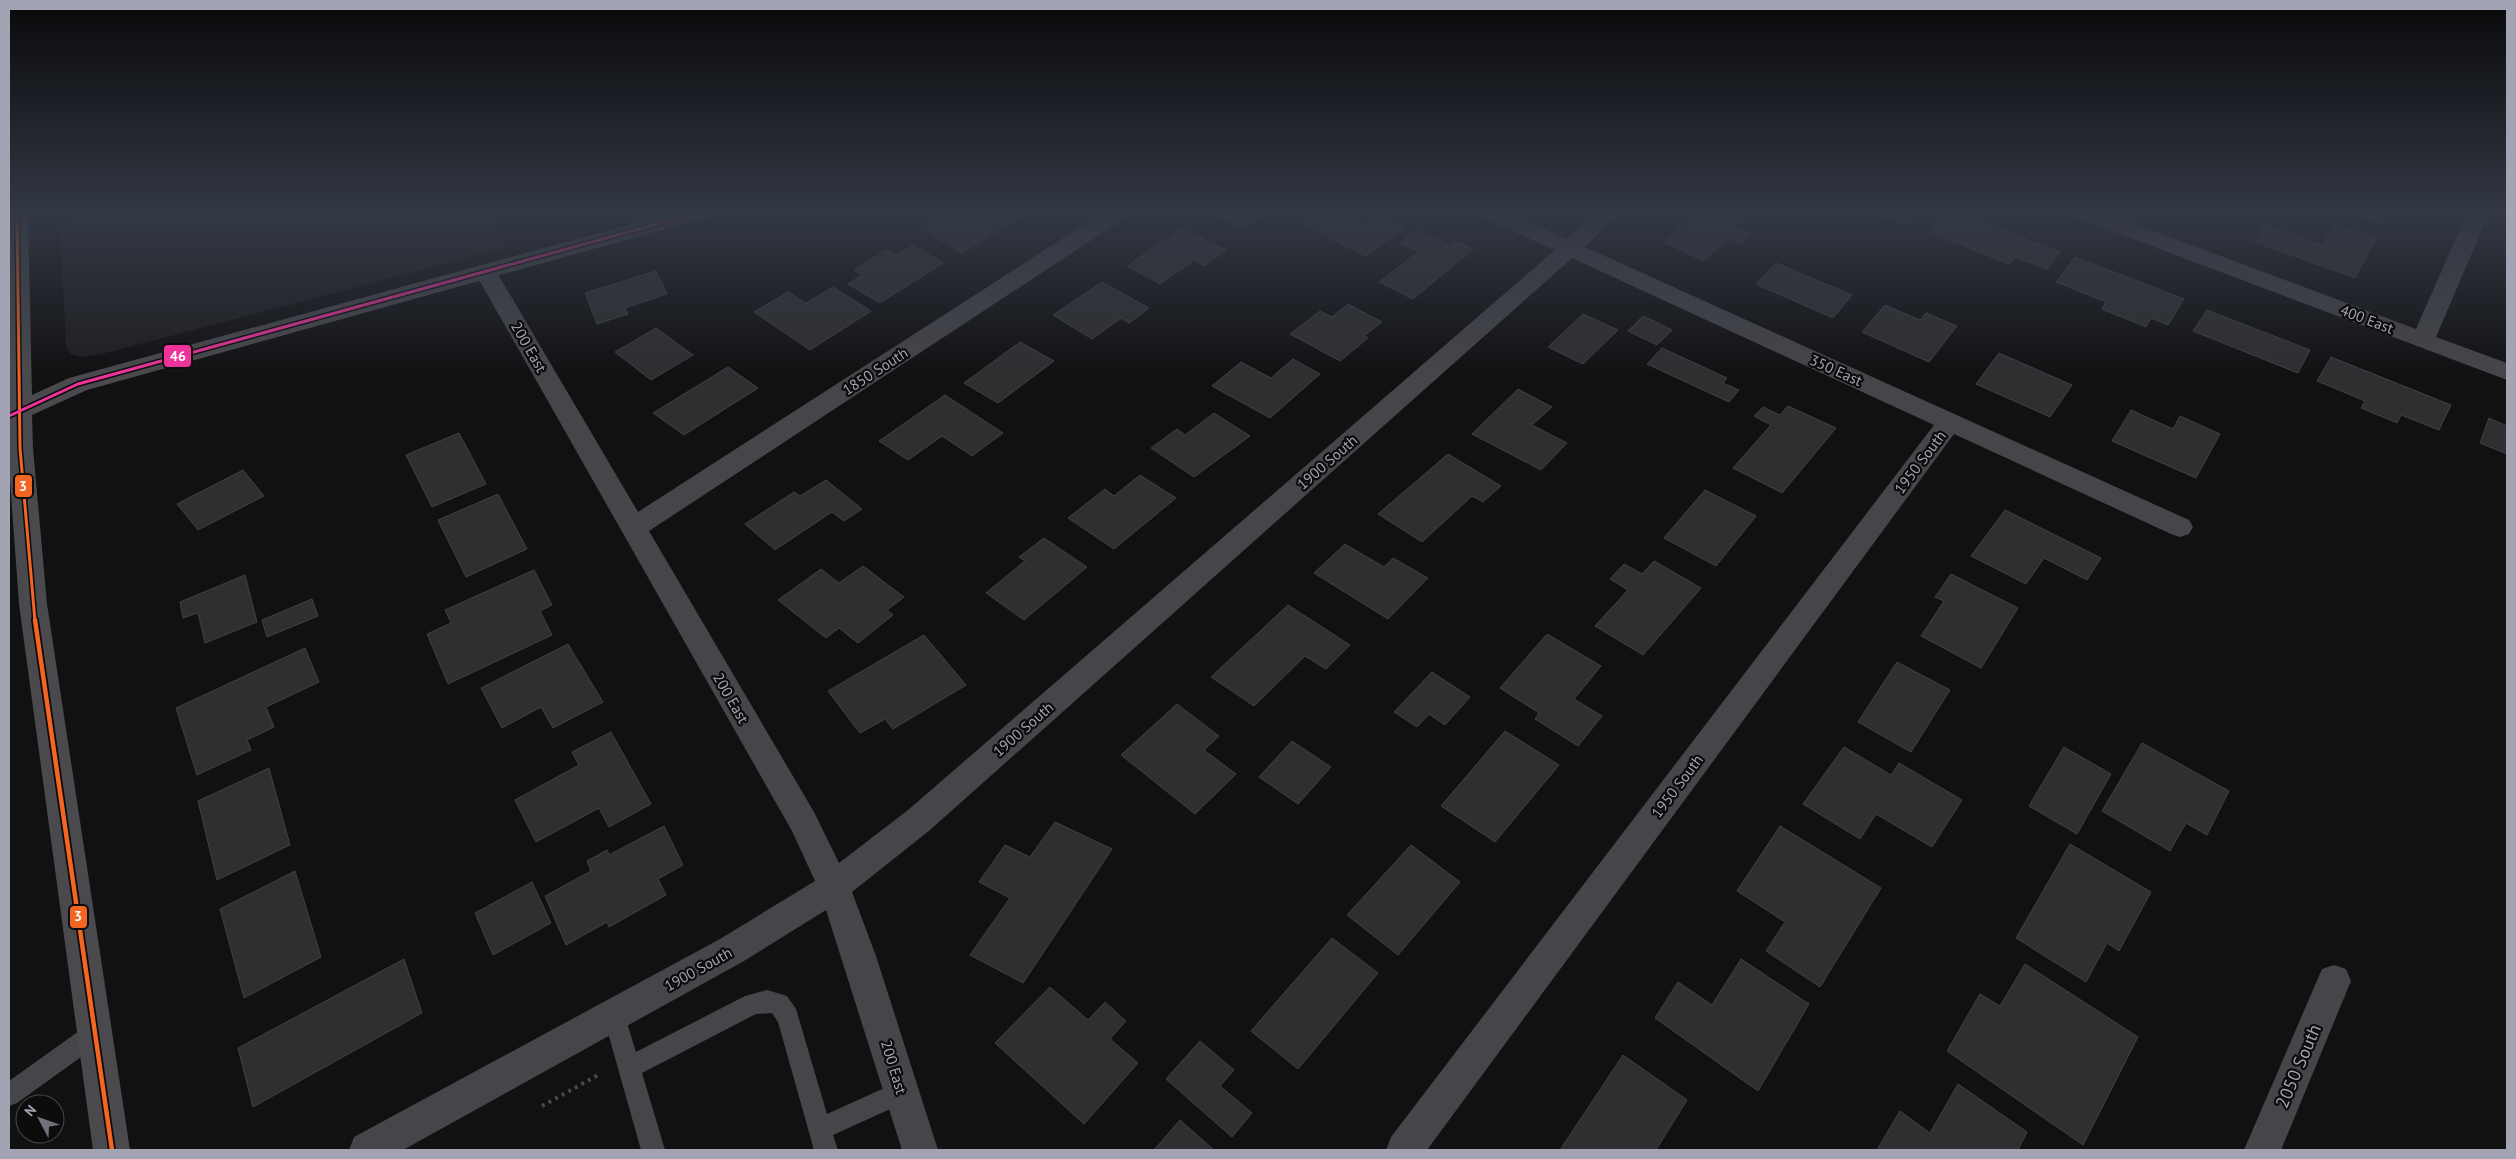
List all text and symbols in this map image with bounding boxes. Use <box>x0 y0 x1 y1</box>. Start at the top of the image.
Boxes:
street label: 400 East <box>2338 300 2396 338</box>
street label: 200 East <box>507 318 551 376</box>
street label: 1850 South <box>839 343 911 399</box>
line badge: 46 <box>163 344 192 368</box>
text: 46 <box>170 347 186 365</box>
street label: 350 East <box>1807 350 1865 390</box>
street label: 1950 South <box>1890 427 1950 497</box>
street label: 1900 South <box>1293 431 1361 493</box>
line badge: 3 <box>14 474 33 498</box>
text: 3 <box>19 477 27 495</box>
street label: 200 East <box>709 669 753 727</box>
street label: 1900 South <box>989 698 1057 760</box>
street label: 1950 South <box>1647 751 1707 821</box>
line badge: 3 <box>69 905 88 929</box>
text: 3 <box>74 907 82 925</box>
street label: 1900 South <box>661 943 735 995</box>
street label: 2050 South <box>2270 1021 2326 1111</box>
street label: 200 East <box>877 1038 911 1096</box>
north arrow <box>15 1094 65 1144</box>
text: N <box>20 1101 40 1120</box>

